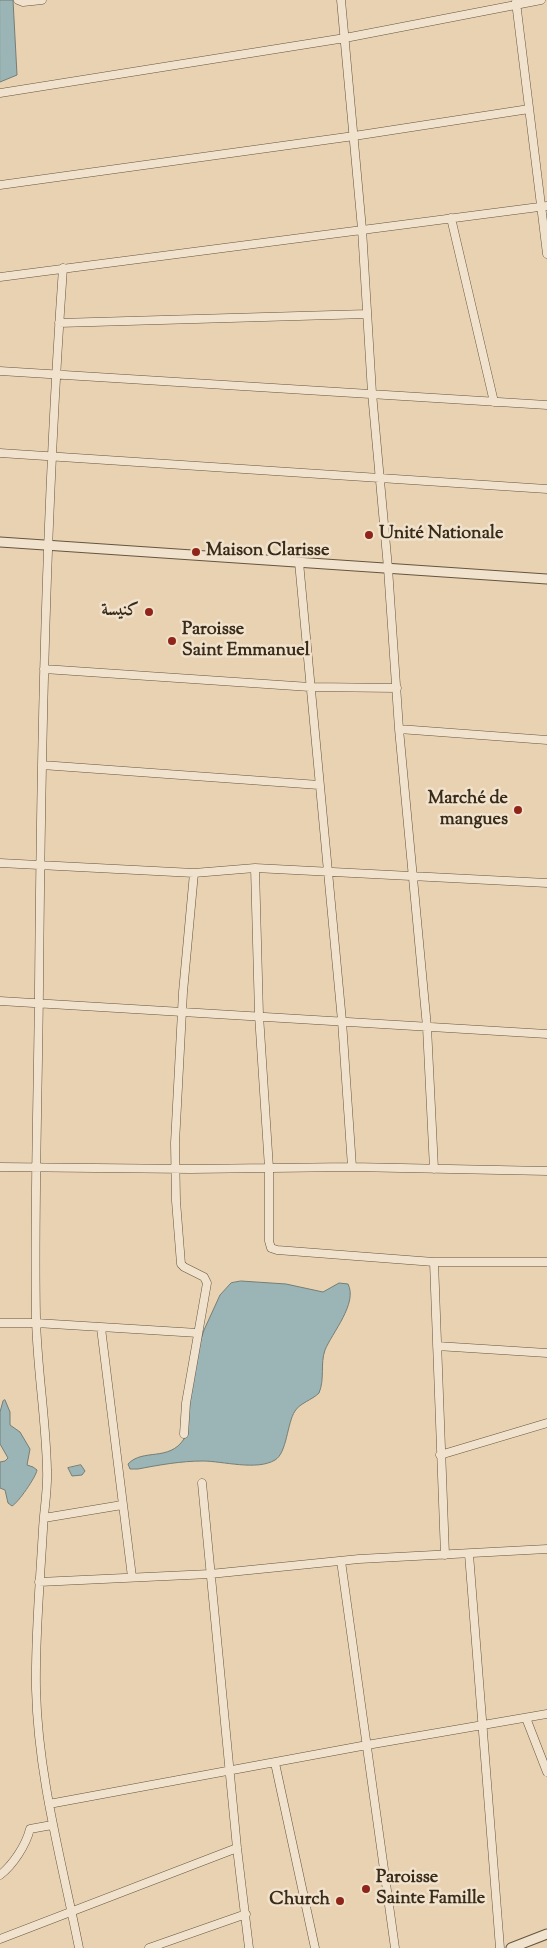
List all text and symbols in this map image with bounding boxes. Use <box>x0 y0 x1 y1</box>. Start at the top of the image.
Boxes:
place label: Unité Nationale <box>379 524 503 546</box>
marker: Unité Nationale <box>363 529 375 541</box>
place label: Maison Clarisse <box>206 541 329 563</box>
marker: Maison Clarisse <box>190 546 202 558</box>
place label: كنيسة <box>101 601 139 623</box>
marker: كنيسة <box>143 606 155 618</box>
place label: Paroisse Saint Emmanuel <box>182 620 310 662</box>
marker: Paroisse Saint Emmanuel <box>166 635 178 647</box>
place label: Marché de mangues <box>428 789 508 832</box>
marker: Marché de mangues <box>512 804 524 816</box>
place label: Paroisse Sainte Famille <box>376 1868 485 1910</box>
marker: Paroisse Sainte Famille <box>360 1883 372 1895</box>
place label: Church <box>269 1890 330 1912</box>
marker: Church <box>334 1895 346 1907</box>

